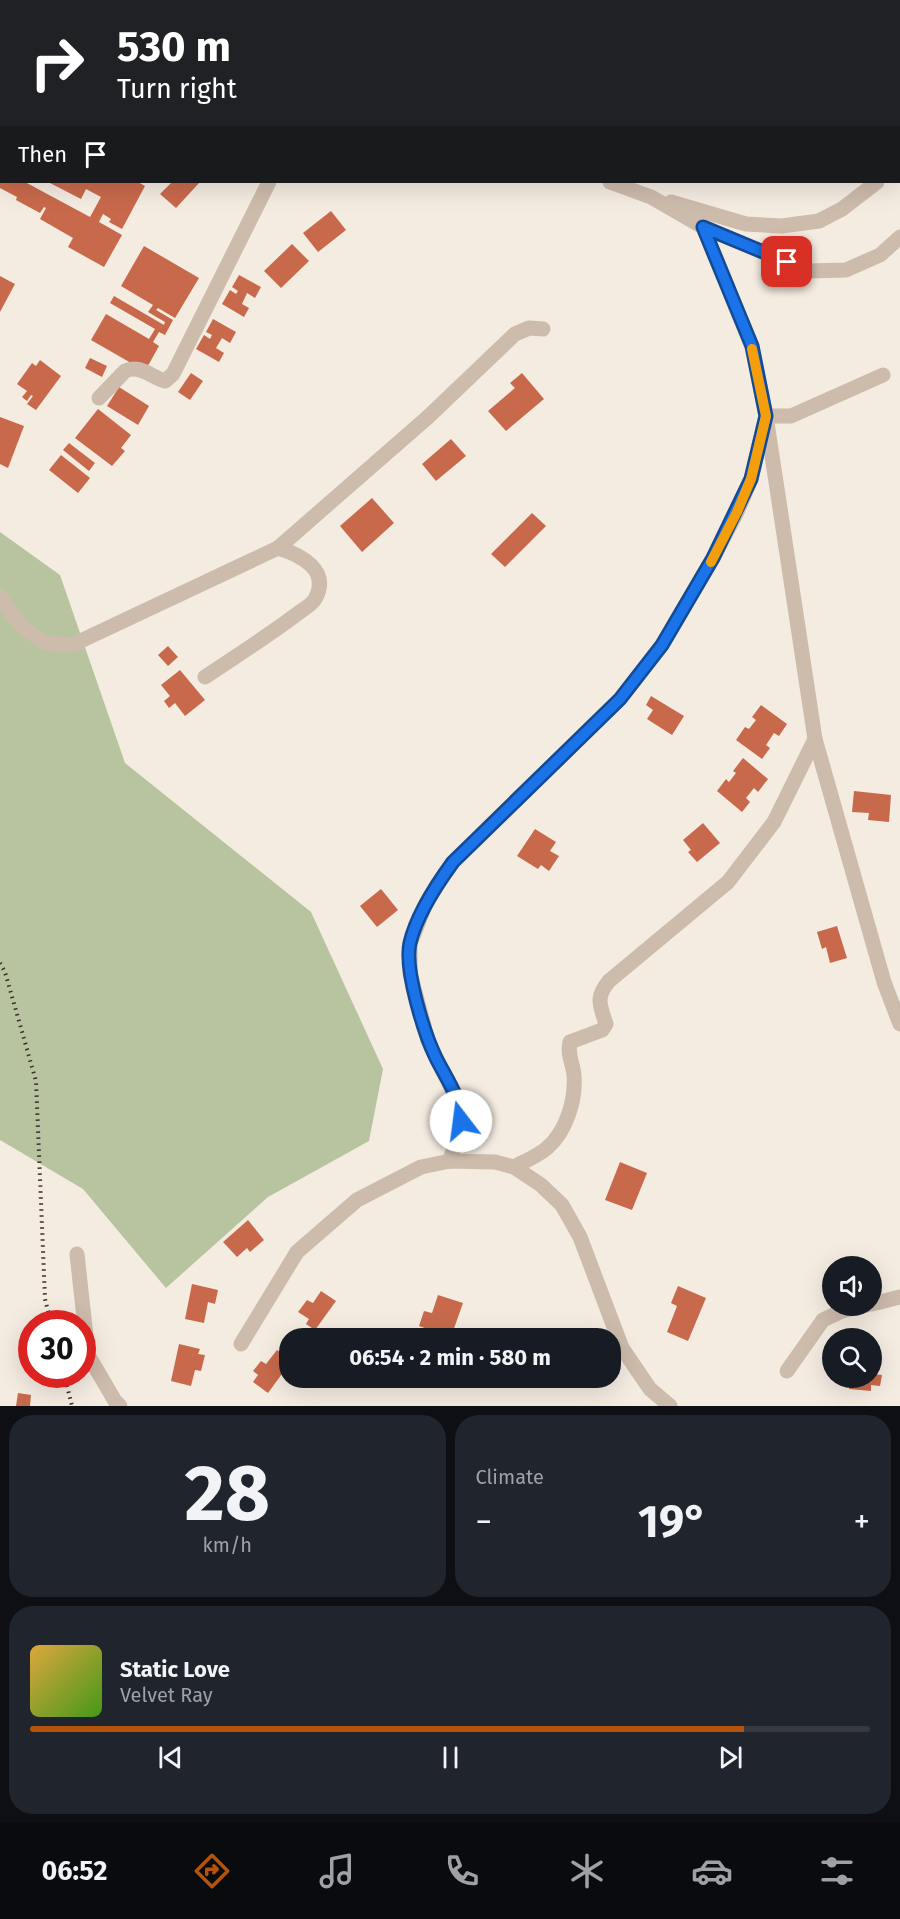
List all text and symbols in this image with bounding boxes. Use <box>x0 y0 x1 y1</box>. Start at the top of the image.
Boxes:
text: 530 m <box>117 22 231 72</box>
icon: right <box>18 24 96 102</box>
text: Turn right <box>117 73 237 105</box>
icon: arrive <box>79 138 112 171</box>
text: Then <box>18 141 67 168</box>
pin <box>761 236 812 287</box>
icon: arrive <box>770 245 803 278</box>
position arrow <box>429 1089 493 1153</box>
map controls <box>822 1256 882 1388</box>
button: sound <box>822 1256 882 1316</box>
speed limit sign: 30 <box>18 1310 96 1388</box>
button: search <box>822 1328 882 1388</box>
text: 06:54 · 2 min · 580 m <box>349 1344 551 1371</box>
text: 28 <box>184 1447 270 1541</box>
text: Climate <box>476 1465 544 1489</box>
text: 19° <box>638 1495 708 1549</box>
text: − <box>476 1502 492 1542</box>
text: + <box>854 1502 870 1542</box>
text: km/h <box>203 1533 252 1557</box>
text: Static Love <box>120 1656 230 1683</box>
text: Velvet Ray <box>120 1683 213 1707</box>
icon: previous <box>154 1741 187 1774</box>
icon: pause <box>434 1741 467 1774</box>
icon: next <box>714 1741 747 1774</box>
icon: directions <box>191 1850 233 1892</box>
icon: music <box>316 1850 358 1892</box>
icon: phone <box>441 1850 483 1892</box>
icon: climate <box>566 1850 608 1892</box>
icon: car <box>691 1850 733 1892</box>
icon: filters <box>816 1850 858 1892</box>
text: 06:52 <box>42 1855 107 1887</box>

